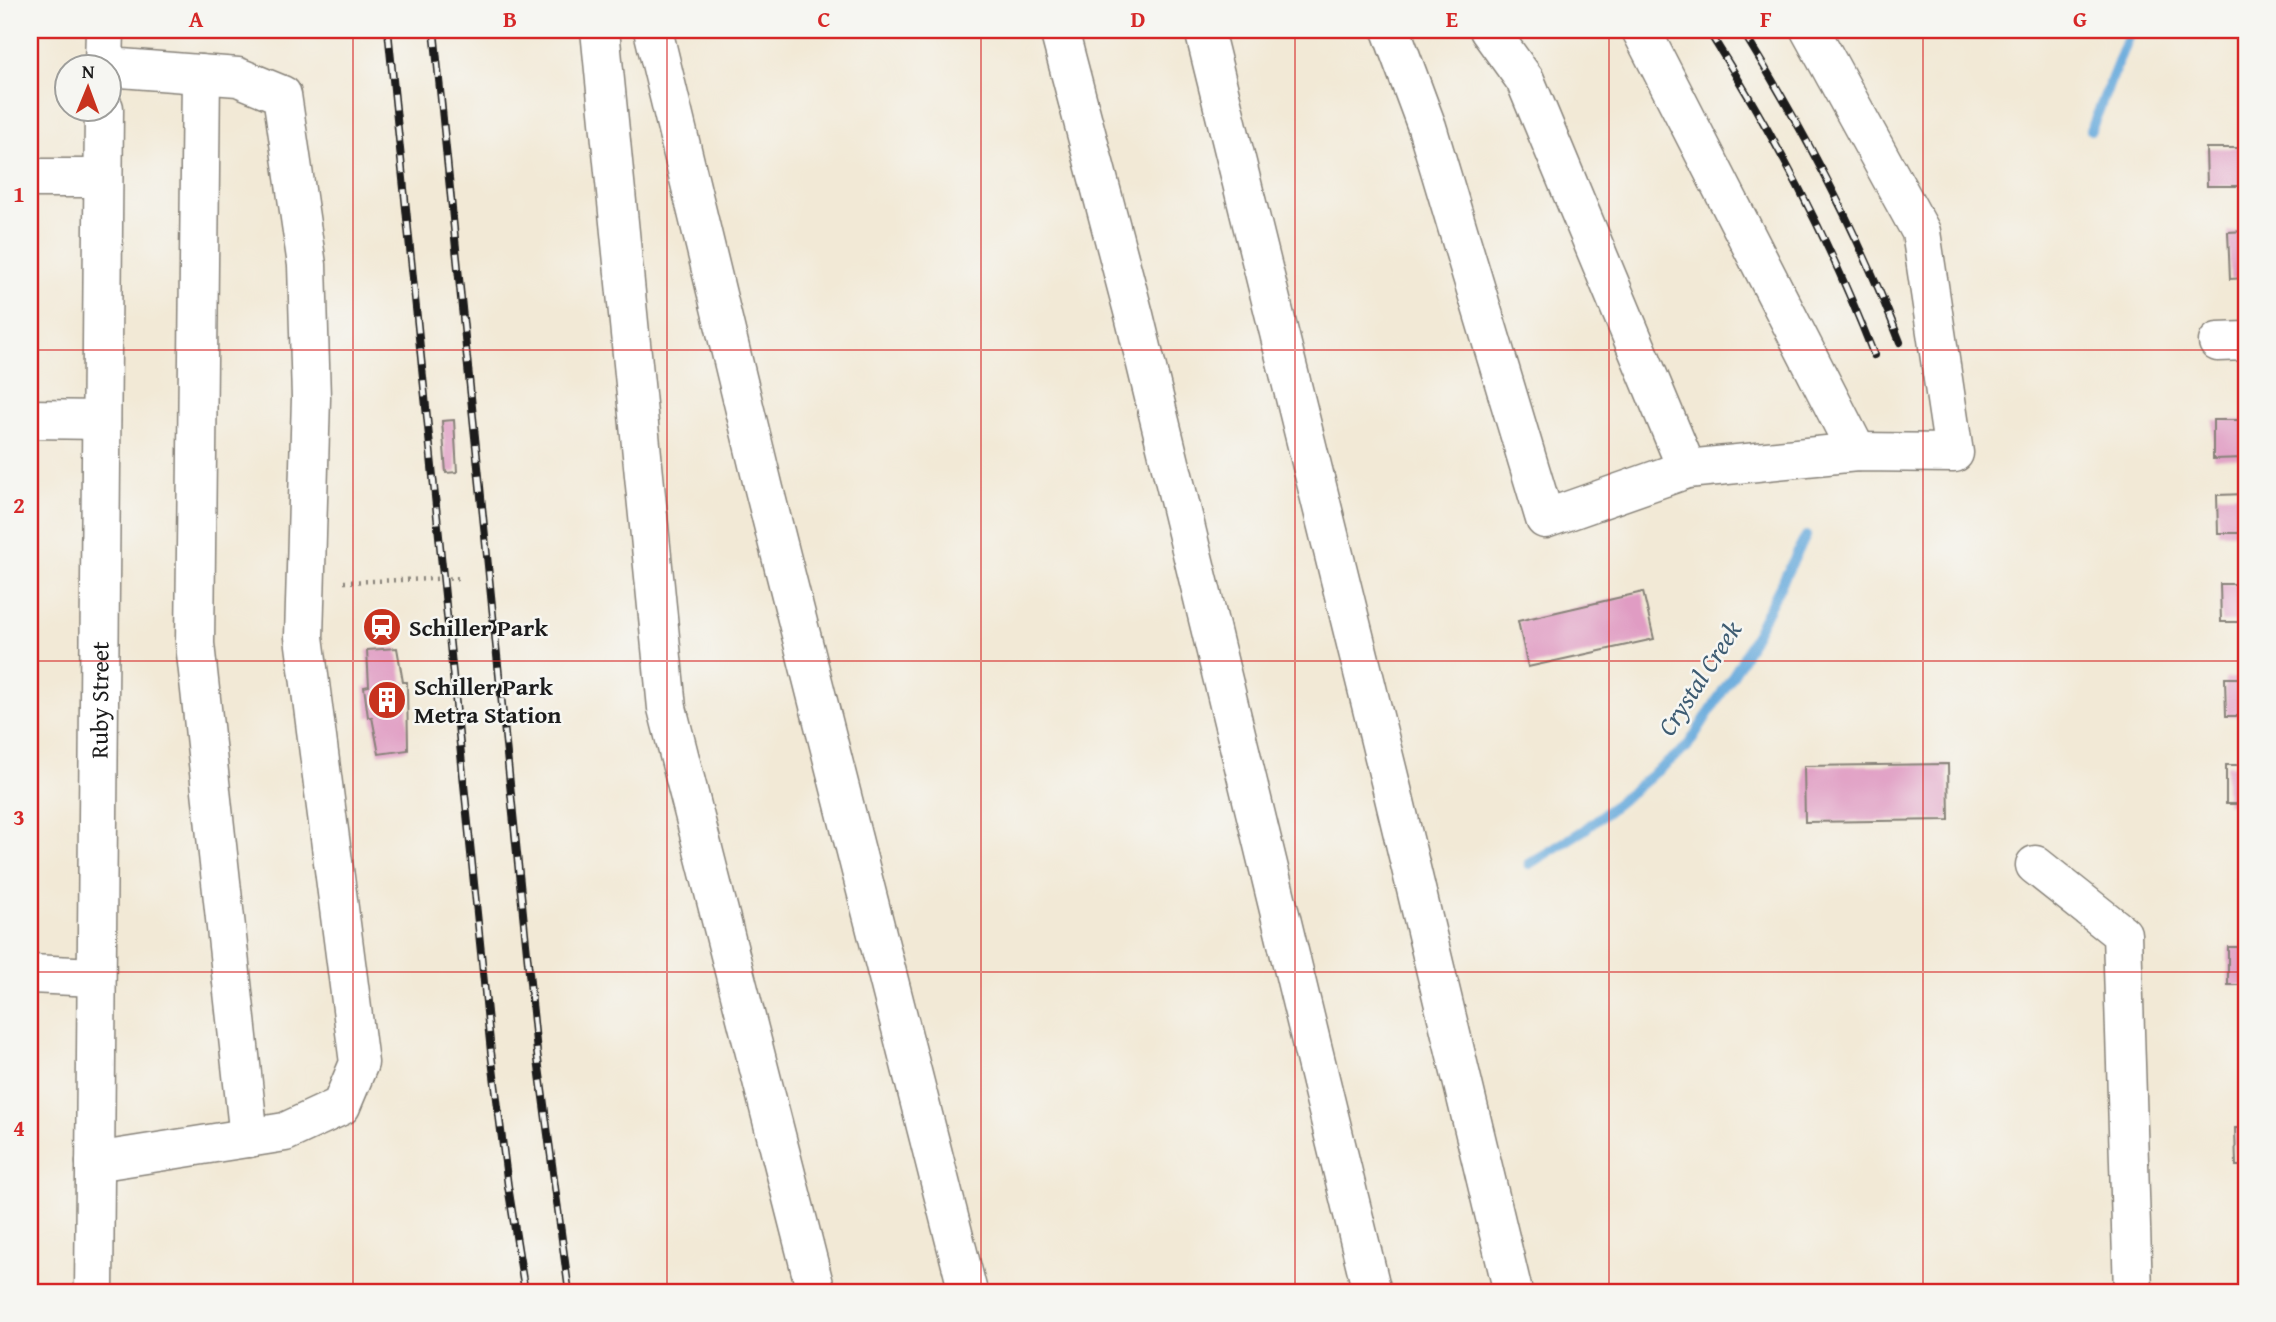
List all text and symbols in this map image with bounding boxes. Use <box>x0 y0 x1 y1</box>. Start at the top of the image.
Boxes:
text: A <box>189 2 204 35</box>
text: B <box>503 2 517 35</box>
text: C <box>817 2 831 35</box>
text: D <box>1131 2 1146 35</box>
text: E <box>1446 2 1458 35</box>
text: F <box>1760 2 1772 35</box>
text: G <box>2073 2 2087 35</box>
north arrow <box>52 52 122 122</box>
text: N <box>82 57 95 85</box>
text: 1 <box>13 177 25 210</box>
text: 2 <box>13 488 25 521</box>
station icon: Schiller Park <box>361 606 403 648</box>
place label: Schiller Park <box>409 610 548 645</box>
water label: Crystal Creek <box>1647 613 1751 743</box>
street label: Ruby Street <box>81 641 117 759</box>
place label: Schiller Park Metra Station <box>414 669 561 732</box>
building icon: Schiller Park Metra Station <box>366 679 408 721</box>
text: 3 <box>13 800 25 833</box>
text: 4 <box>13 1111 25 1144</box>

